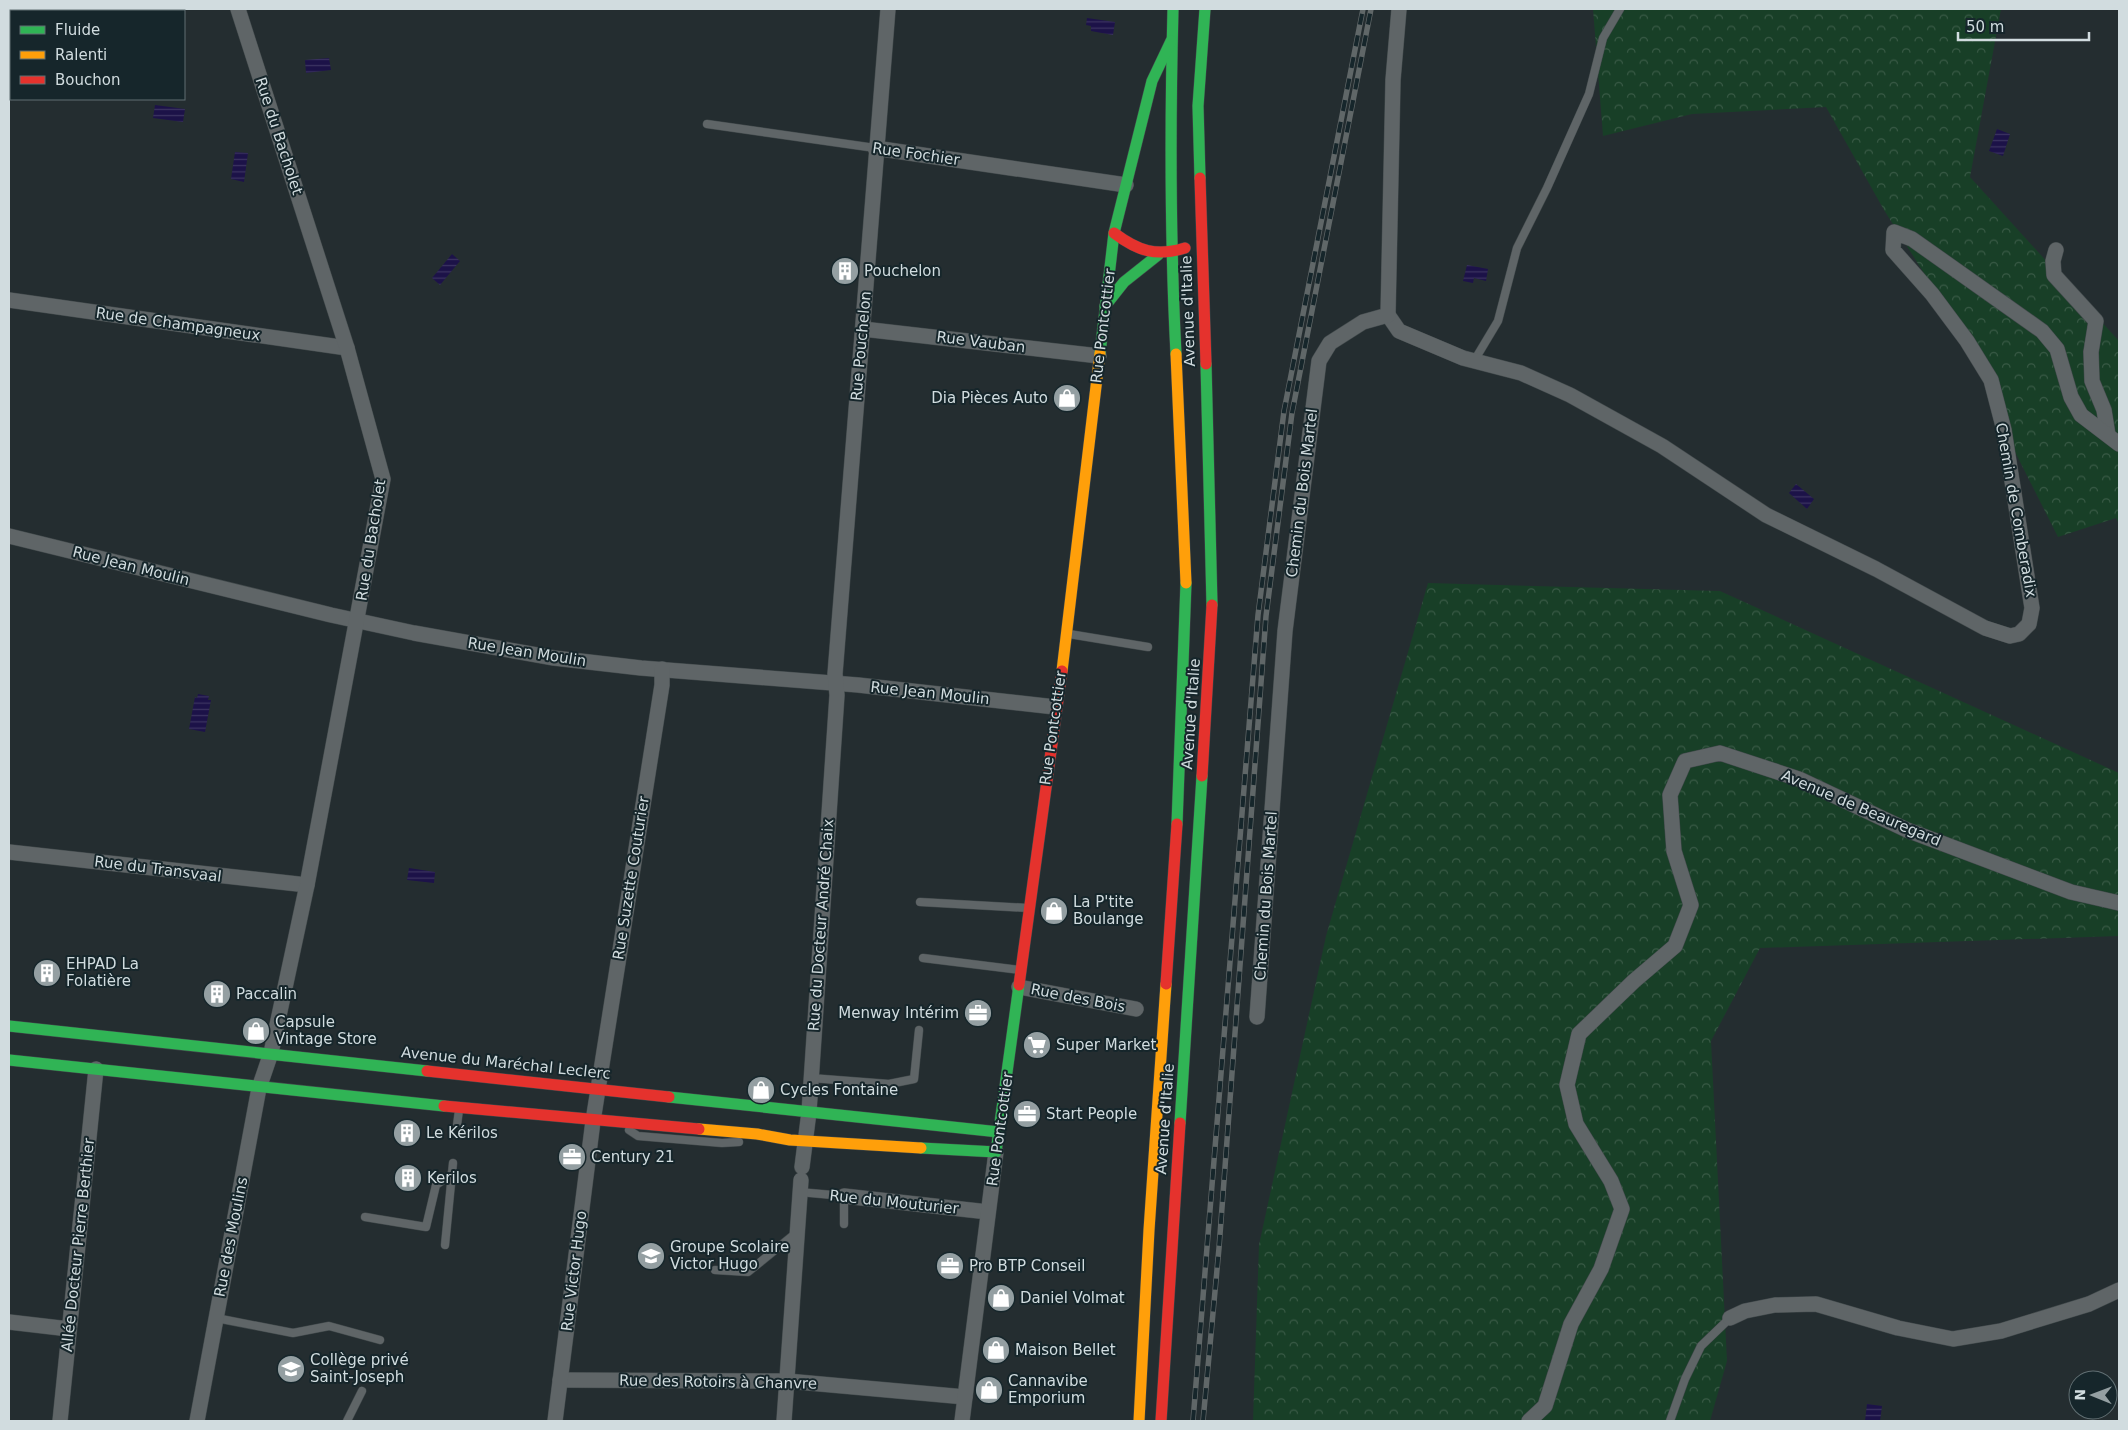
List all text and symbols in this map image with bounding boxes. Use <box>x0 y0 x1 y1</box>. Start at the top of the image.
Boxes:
legend <box>10 10 185 100</box>
scale bar <box>1958 10 2089 42</box>
text: 50 m <box>1966 18 2004 36</box>
text: Fluide <box>55 21 100 39</box>
text: Ralenti <box>55 46 107 64</box>
text: Bouchon <box>55 71 120 89</box>
street label: Rue du Bacholet <box>251 75 307 197</box>
street label: Rue Fochier <box>871 139 962 169</box>
street label: Avenue d'Italie <box>1177 255 1199 367</box>
building icon: Pouchelon <box>830 256 860 286</box>
place label: Pouchelon <box>864 262 941 280</box>
street label: Rue Pontcottier <box>1087 267 1119 384</box>
street label: Rue Pouchelon <box>847 290 875 402</box>
street label: Rue de Champagneux <box>95 304 262 344</box>
street label: Rue Vauban <box>936 328 1026 356</box>
shop icon: Dia Pièces Auto <box>1052 383 1082 413</box>
place label: Dia Pièces Auto <box>931 389 1048 407</box>
street label: Chemin du Bois Martel <box>1283 408 1321 578</box>
street label: Chemin de Comberadix <box>1992 421 2040 599</box>
street label: Rue du Bacholet <box>353 478 390 602</box>
street label: Rue Jean Moulin <box>71 543 191 589</box>
street label: Rue Jean Moulin <box>466 634 588 670</box>
street label: Avenue d'Italie <box>1178 658 1204 770</box>
street label: Rue Pontcottier <box>1036 669 1070 786</box>
street label: Rue Jean Moulin <box>869 678 991 708</box>
street label: Avenue de Beauregard <box>1779 766 1943 850</box>
street label: Rue Suzette Couturier <box>609 794 653 961</box>
street label: Chemin du Bois Martel <box>1251 811 1281 981</box>
street label: Rue du Docteur André Chaix <box>805 818 837 1032</box>
street label: Rue du Transvaal <box>93 852 223 886</box>
place label: La P'tite Boulange <box>1073 893 1144 928</box>
shop icon: La P'tite Boulange <box>1039 896 1069 926</box>
place label: EHPAD La Folatière <box>66 955 139 990</box>
building icon: EHPAD La Folatière <box>32 958 62 988</box>
building icon: Paccalin <box>202 979 232 1009</box>
street label: Rue des Bois <box>1029 980 1127 1016</box>
place label: Paccalin <box>236 985 297 1003</box>
office icon: Menway Intérim <box>963 998 993 1028</box>
place label: Menway Intérim <box>838 1004 959 1022</box>
place label: Capsule Vintage Store <box>275 1013 377 1048</box>
shop icon: Capsule Vintage Store <box>241 1016 271 1046</box>
supermarket icon: Super Market <box>1022 1030 1052 1060</box>
place label: Super Market <box>1056 1036 1156 1054</box>
street label: Avenue du Maréchal Leclerc <box>400 1043 612 1083</box>
street label: Avenue d'Italie <box>1152 1063 1178 1175</box>
street label: Rue Pontcottier <box>983 1070 1017 1187</box>
shop icon: Cycles Fontaine <box>746 1075 776 1105</box>
place label: Cycles Fontaine <box>780 1081 898 1099</box>
office icon: Start People <box>1012 1099 1042 1129</box>
place label: Start People <box>1046 1105 1137 1123</box>
building icon: Le Kérilos <box>392 1118 422 1148</box>
place label: Le Kérilos <box>426 1124 498 1142</box>
street label: Allée Docteur Pierre Berthier <box>58 1136 98 1353</box>
office icon: Century 21 <box>557 1142 587 1172</box>
place label: Century 21 <box>591 1148 675 1166</box>
building icon: Kerilos <box>393 1163 423 1193</box>
place label: Kerilos <box>427 1169 477 1187</box>
street label: Rue des Moulins <box>211 1175 251 1299</box>
street label: Rue du Mouturier <box>829 1186 960 1218</box>
street label: Rue Victor Hugo <box>558 1210 590 1332</box>
place label: Groupe Scolaire Victor Hugo <box>670 1238 789 1273</box>
school or university icon: Groupe Scolaire Victor Hugo <box>636 1241 666 1271</box>
office icon: Pro BTP Conseil <box>935 1251 965 1281</box>
place label: Pro BTP Conseil <box>969 1257 1085 1275</box>
shop icon: Daniel Volmat <box>986 1283 1016 1313</box>
place label: Daniel Volmat <box>1020 1289 1125 1307</box>
shop icon: Maison Bellet <box>981 1335 1011 1365</box>
place label: Maison Bellet <box>1015 1341 1116 1359</box>
place label: Collège privé Saint-Joseph <box>310 1351 409 1386</box>
school or university icon: Collège privé Saint-Joseph <box>276 1354 306 1384</box>
north arrow <box>2068 1370 2118 1420</box>
street label: Rue des Rotoirs à Chanvre <box>619 1371 817 1393</box>
place label: Cannavibe Emporium <box>1008 1372 1088 1407</box>
shop icon: Cannavibe Emporium <box>974 1375 1004 1405</box>
text: N <box>2072 1389 2088 1401</box>

